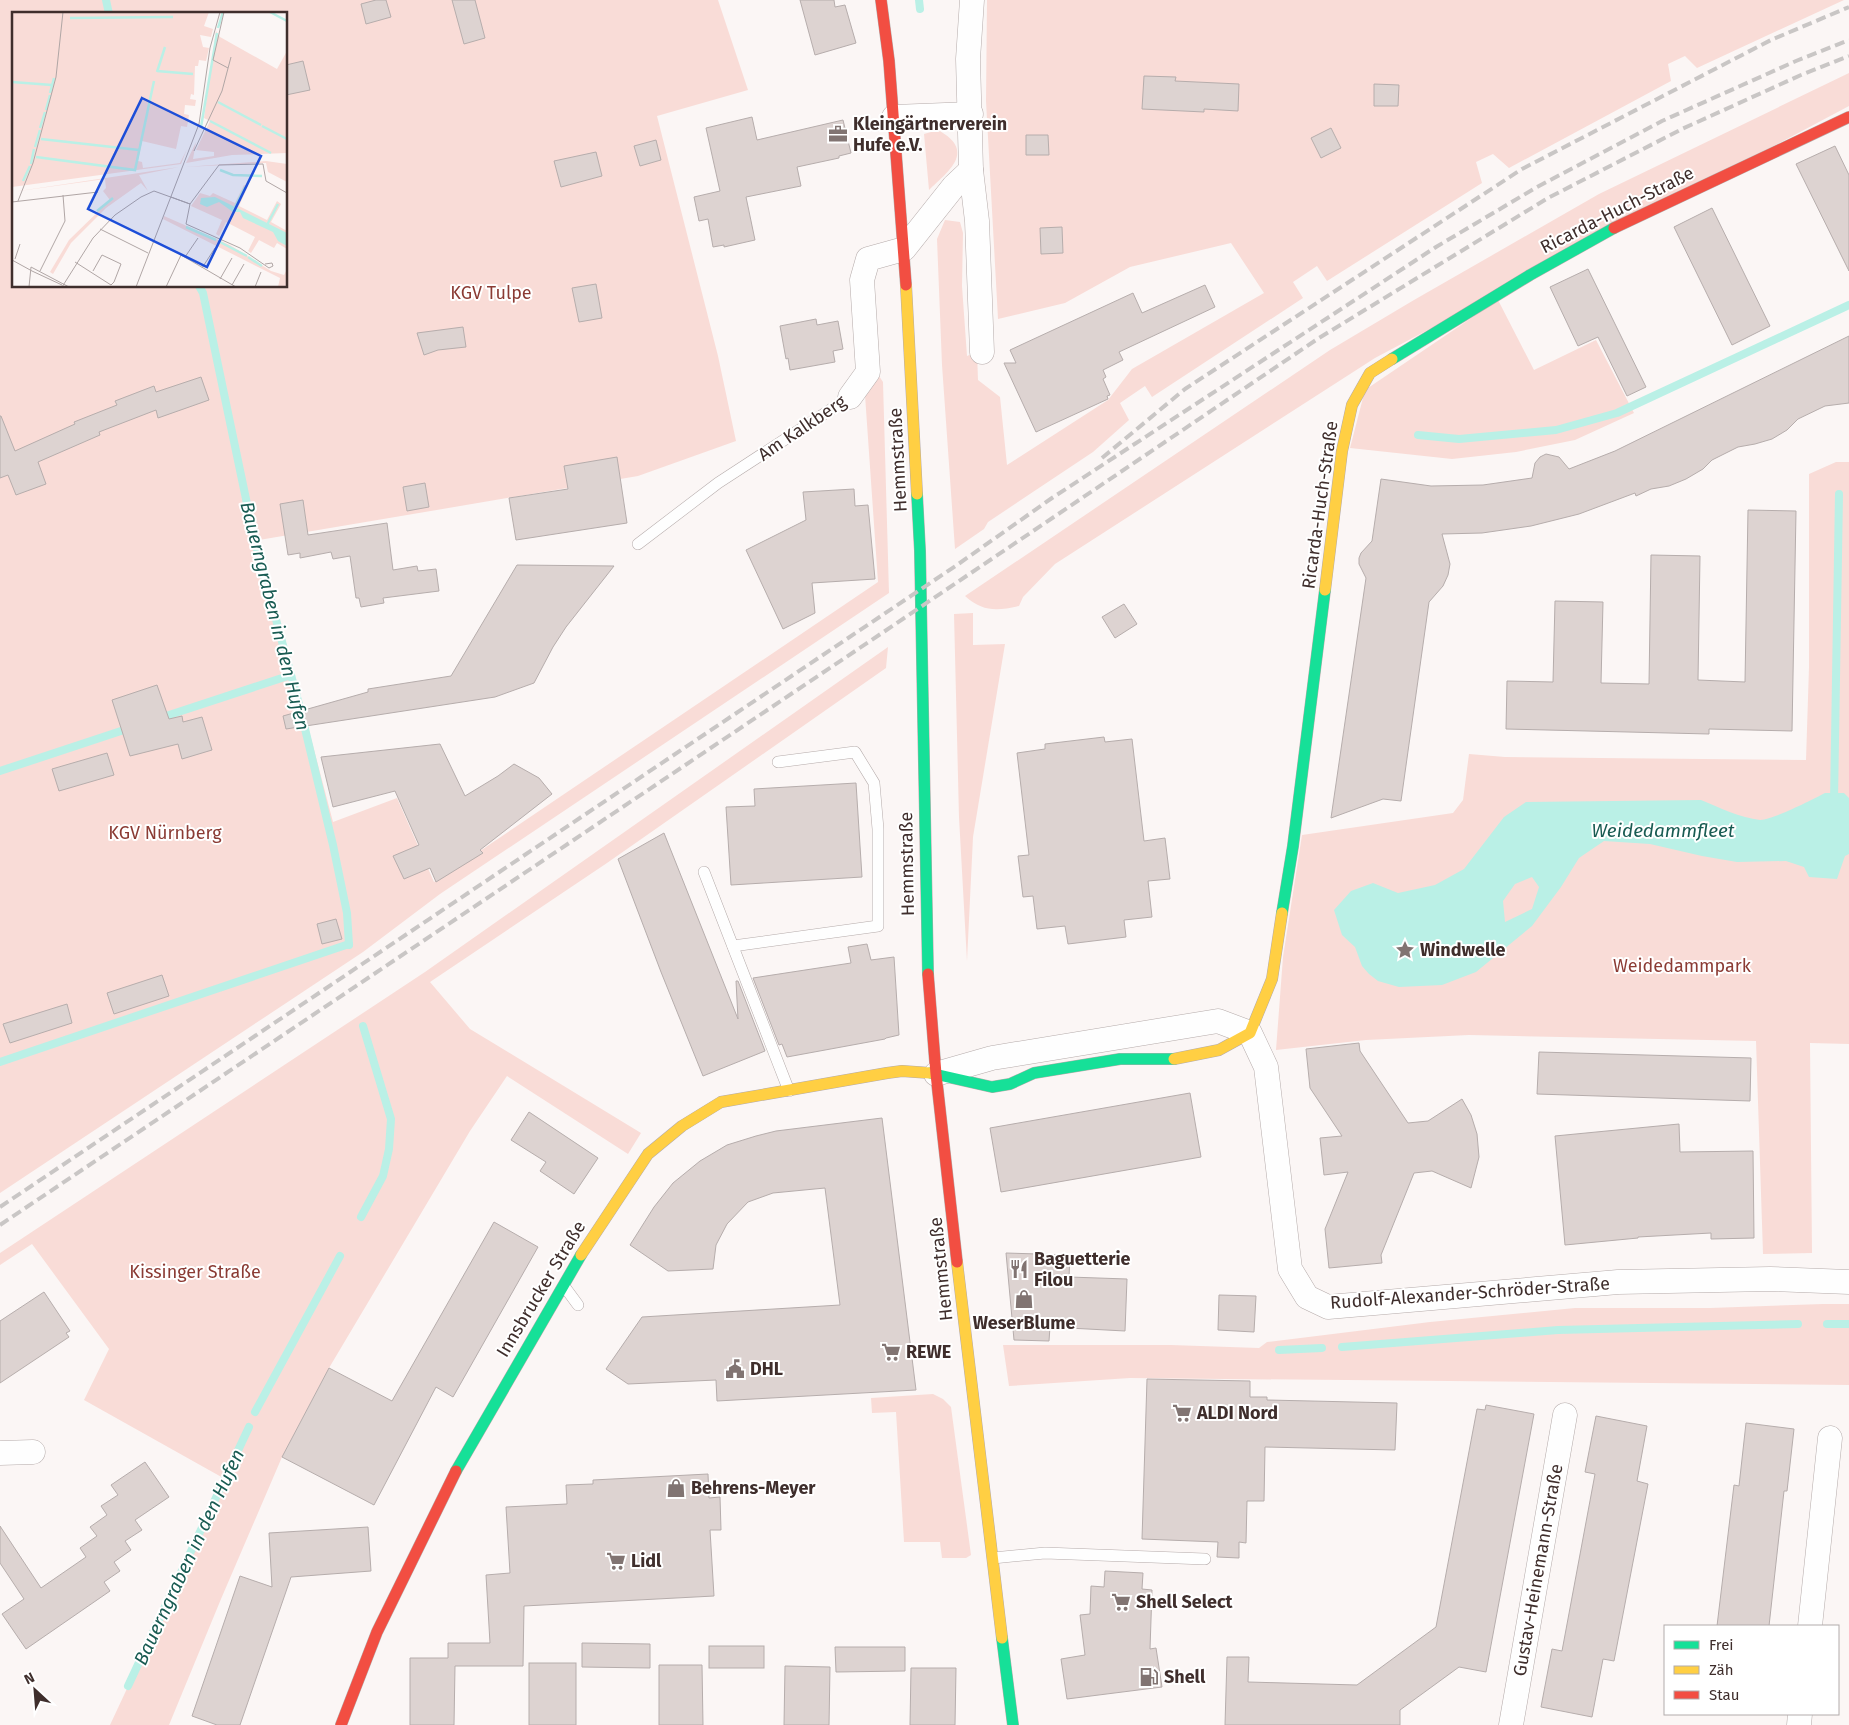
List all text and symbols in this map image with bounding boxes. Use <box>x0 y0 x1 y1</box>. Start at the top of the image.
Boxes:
inset map <box>12 12 288 288</box>
place label: Kleingärtnerverein Hufe e.V. <box>853 113 1007 156</box>
office icon: Kleingärtnerverein Hufe e.V. <box>827 123 849 145</box>
street label: Ricarda-Huch-Straße <box>1536 162 1698 258</box>
park label: KGV Tulpe <box>450 282 532 304</box>
street label: Am Kalkberg <box>754 390 851 466</box>
street label: Hemmstraße <box>884 407 912 513</box>
street label: Ricarda-Huch-Straße <box>1297 420 1343 590</box>
water label: Bauerngraben in den Hufen <box>235 499 315 733</box>
street label: Hemmstraße <box>895 812 919 916</box>
water label: Weidedammfleet <box>1591 819 1735 842</box>
park label: KGV Nürnberg <box>108 822 222 844</box>
place icon: Windwelle <box>1394 939 1416 961</box>
place label: Windwelle <box>1420 939 1506 961</box>
park label: Weidedammpark <box>1613 955 1752 977</box>
street label: Hemmstraße <box>925 1216 957 1322</box>
street label: Innsbrucker Straße <box>492 1217 590 1361</box>
place label: Baguetterie Filou <box>1034 1248 1131 1291</box>
restaurant icon: Baguetterie Filou <box>1008 1258 1030 1280</box>
park label: Kissinger Straße <box>129 1261 261 1283</box>
street label: Rudolf-Alexander-Schröder-Straße <box>1329 1272 1611 1314</box>
shop icon: WeserBlume <box>1013 1288 1035 1310</box>
place label: WeserBlume <box>973 1312 1075 1334</box>
supermarket icon: REWE <box>880 1341 902 1363</box>
place label: REWE <box>906 1341 951 1363</box>
public building icon: DHL <box>724 1358 746 1380</box>
place label: DHL <box>750 1358 783 1380</box>
supermarket icon: ALDI Nord <box>1171 1402 1193 1424</box>
place label: ALDI Nord <box>1196 1402 1278 1424</box>
water label: Bauerngraben in den Hufen <box>129 1445 249 1669</box>
street label: Gustav-Heinemann-Straße <box>1508 1462 1568 1678</box>
shop icon: Behrens-Meyer <box>665 1477 687 1499</box>
place label: Behrens-Meyer <box>691 1477 816 1499</box>
supermarket icon: Lidl <box>605 1550 627 1572</box>
place label: Lidl <box>631 1550 662 1572</box>
supermarket icon: Shell Select <box>1110 1591 1132 1613</box>
place label: Shell Select <box>1136 1591 1234 1613</box>
legend <box>1664 1625 1839 1715</box>
text: Frei <box>1709 1636 1734 1654</box>
text: Zäh <box>1709 1661 1734 1679</box>
north arrow <box>10 1665 60 1715</box>
fuel station icon: Shell <box>1138 1666 1160 1688</box>
place label: Shell <box>1164 1666 1206 1688</box>
text: N <box>22 1669 37 1688</box>
text: Stau <box>1709 1686 1739 1704</box>

